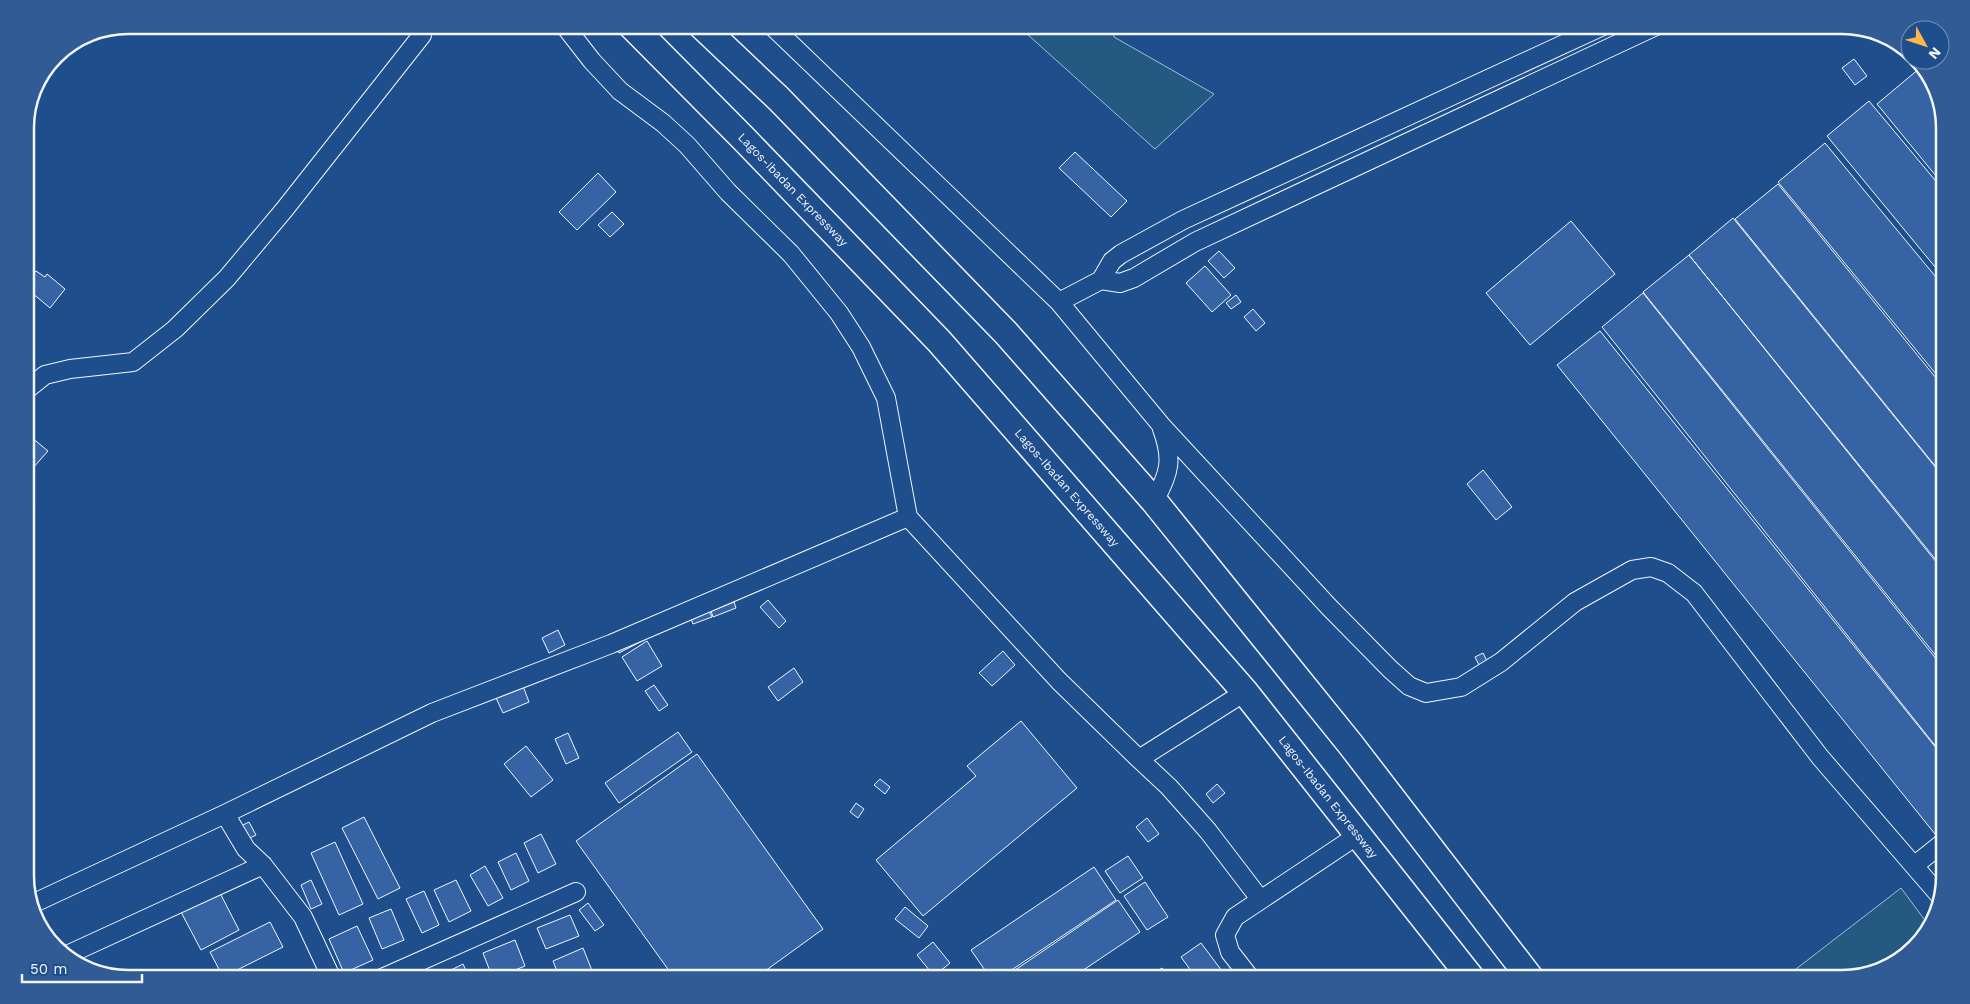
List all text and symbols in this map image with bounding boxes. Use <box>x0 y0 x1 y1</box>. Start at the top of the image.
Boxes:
north arrow <box>1900 20 1950 70</box>
text: N <box>1925 44 1944 62</box>
street label: Lagos-Ibadan Expressway <box>735 130 851 250</box>
street label: Lagos-Ibadan Expressway <box>1012 426 1123 550</box>
street label: Lagos-Ibadan Expressway <box>1276 733 1381 862</box>
scale bar <box>22 952 142 984</box>
text: 50 m <box>30 960 67 978</box>

